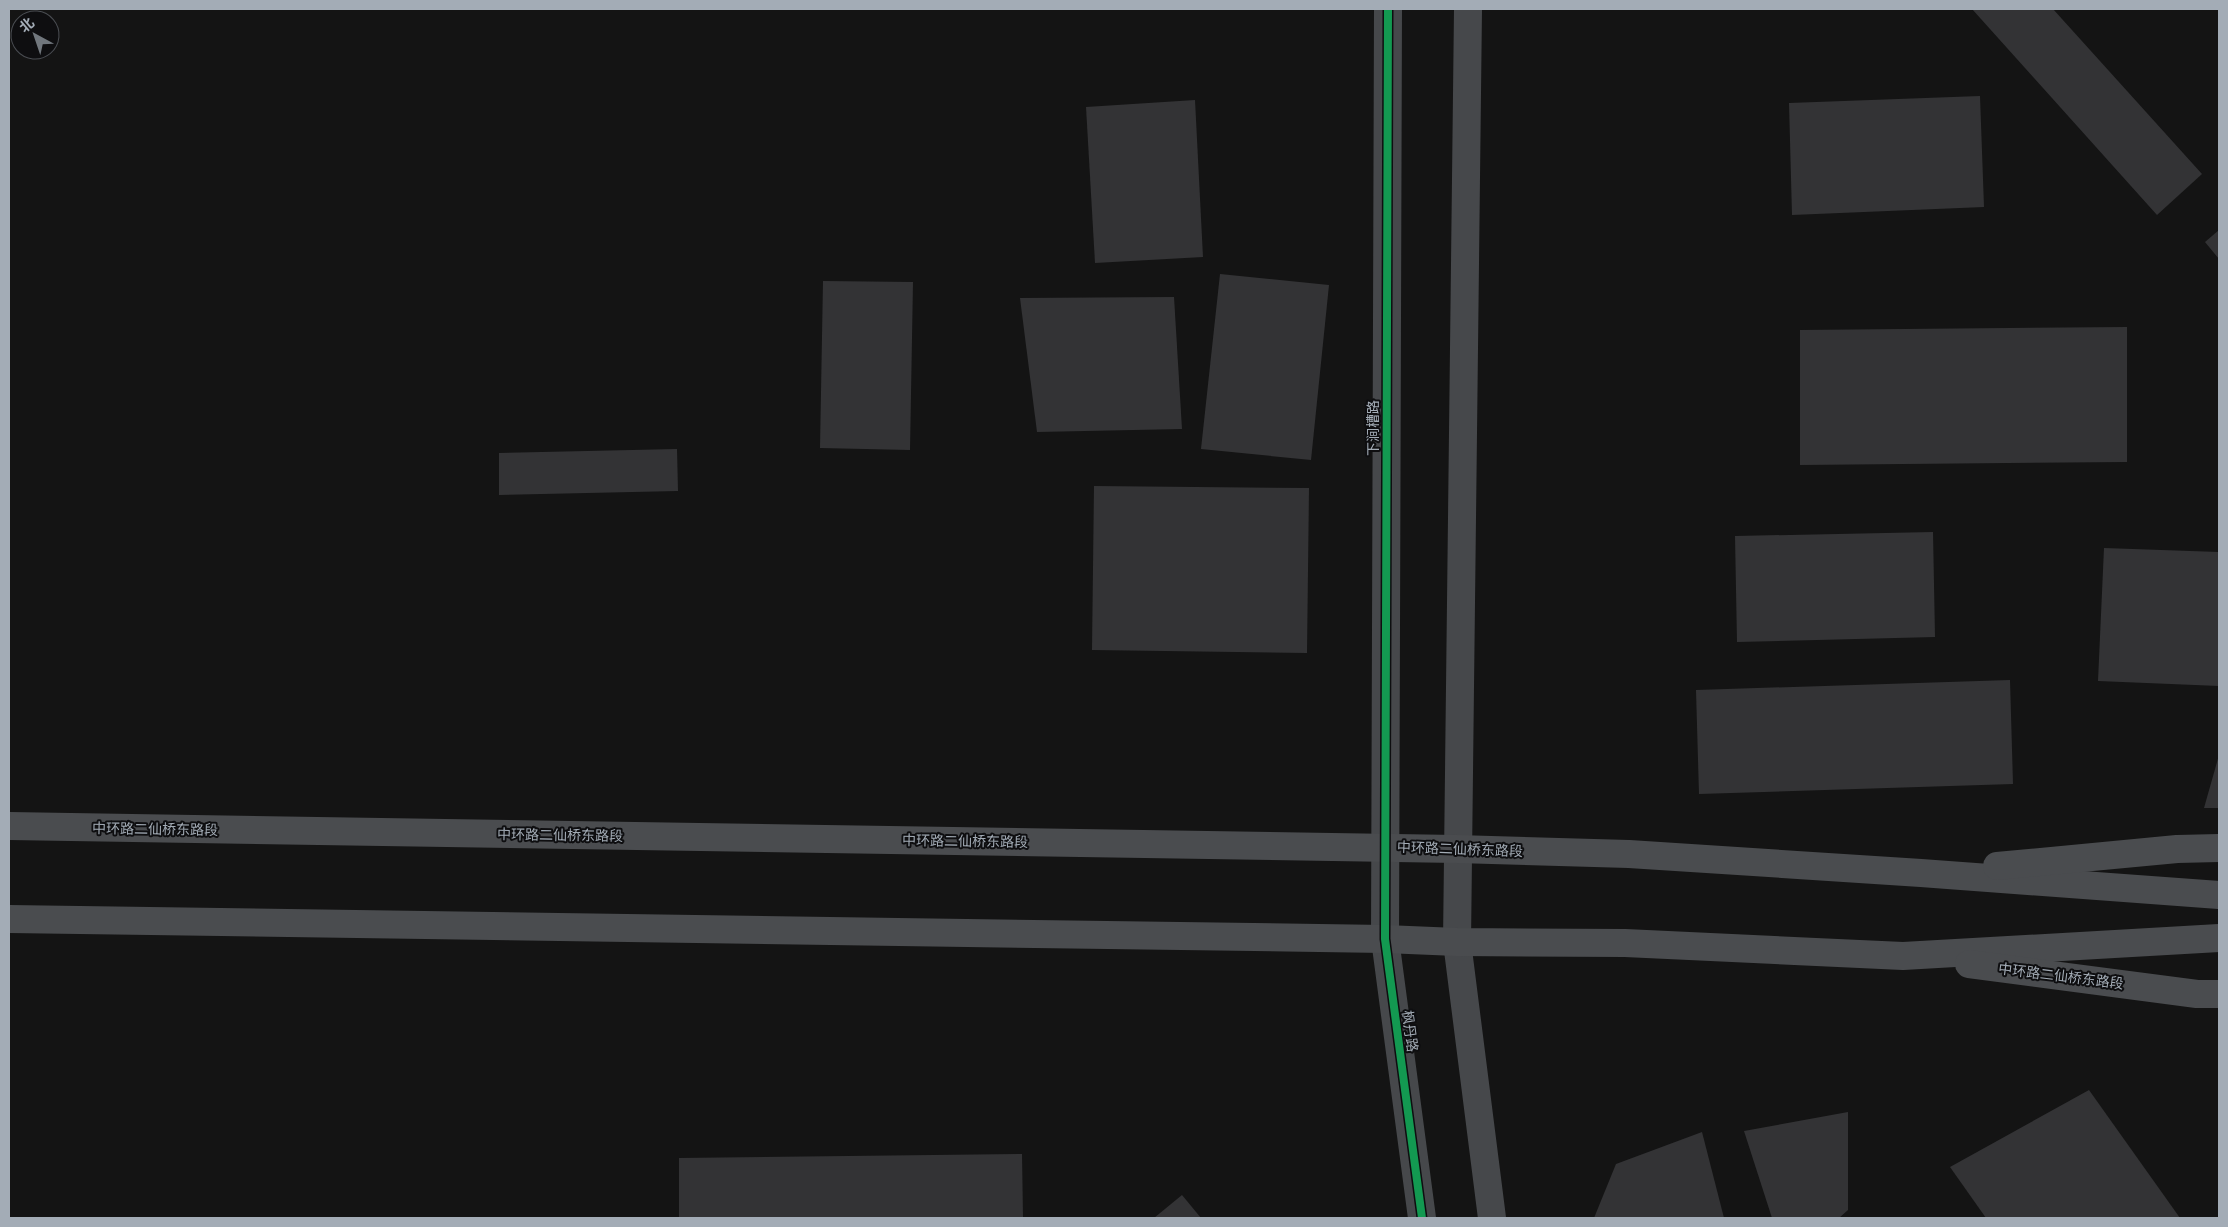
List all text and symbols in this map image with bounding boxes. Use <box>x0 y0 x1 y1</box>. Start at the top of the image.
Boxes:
north arrow <box>10 10 60 60</box>
text: 北 <box>15 14 38 36</box>
street label: 下涧槽路 <box>1364 400 1382 456</box>
street label: 中环路二仙桥东路段 <box>92 819 218 839</box>
street label: 中环路二仙桥东路段 <box>497 825 623 845</box>
street label: 中环路二仙桥东路段 <box>902 831 1028 851</box>
street label: 中环路二仙桥东路段 <box>1397 838 1523 860</box>
street label: 中环路二仙桥东路段 <box>1997 959 2125 993</box>
street label: 枫丹路 <box>1398 1009 1422 1053</box>

